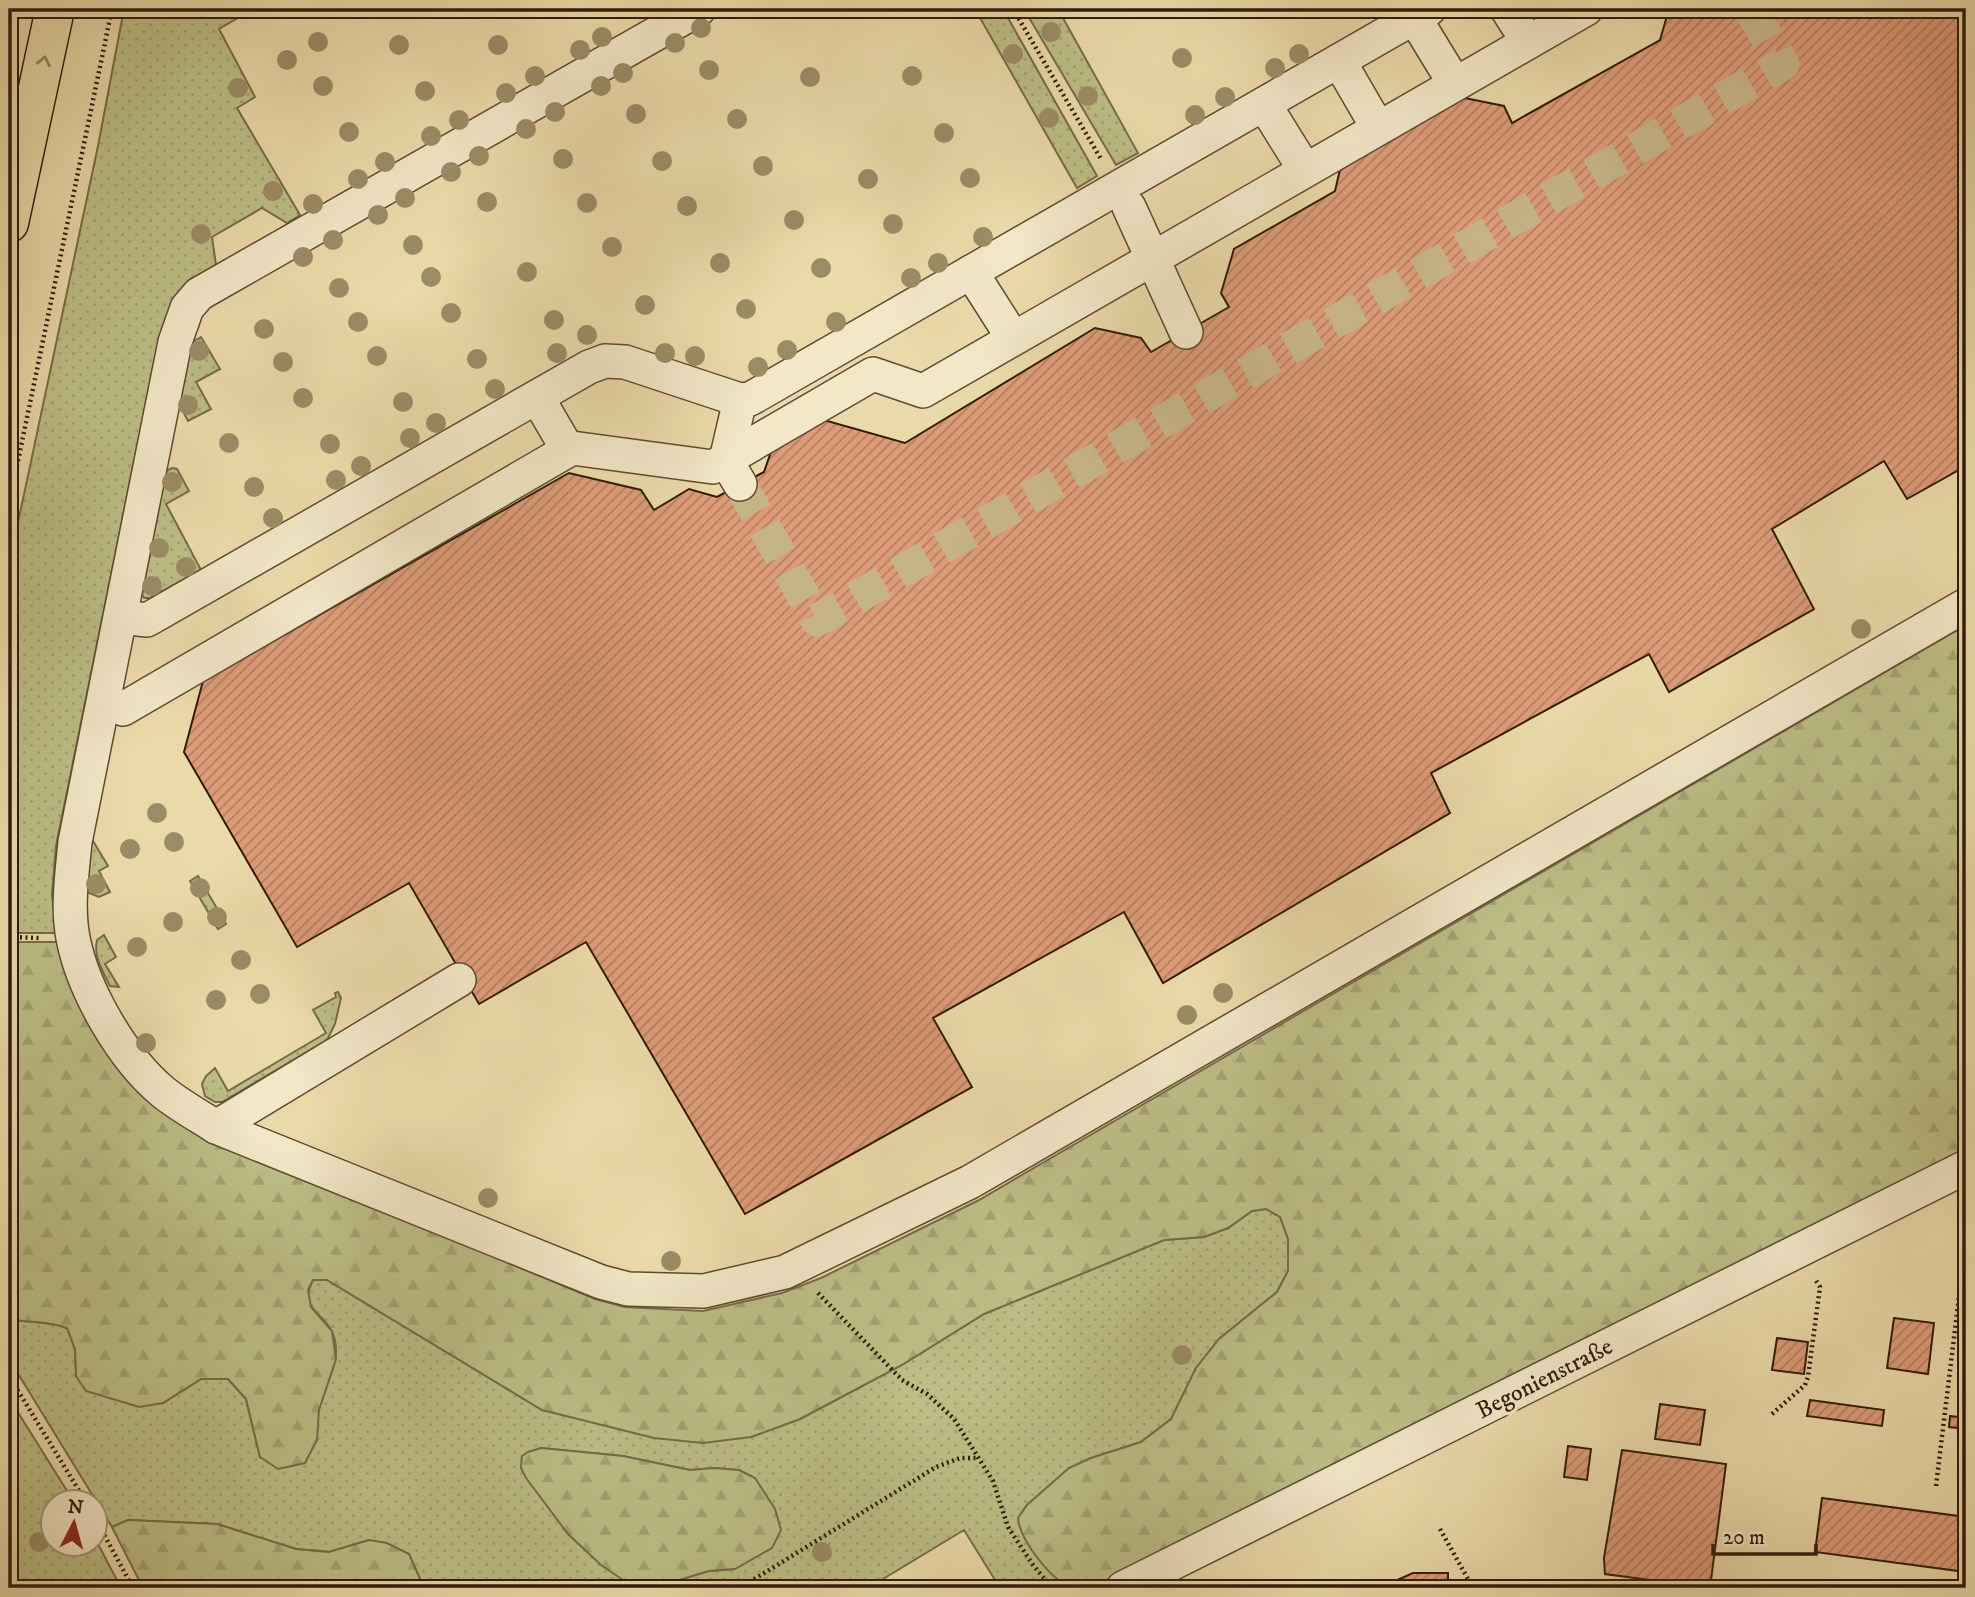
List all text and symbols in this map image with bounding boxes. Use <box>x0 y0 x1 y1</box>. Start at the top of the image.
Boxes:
one-way arrow <box>35 55 50 67</box>
street label: Begonienstraße <box>1471 1332 1618 1426</box>
north arrow <box>38 1488 108 1558</box>
text: N <box>67 1495 85 1520</box>
scale bar <box>1713 1513 1816 1557</box>
text: 20 m <box>1723 1525 1765 1551</box>

